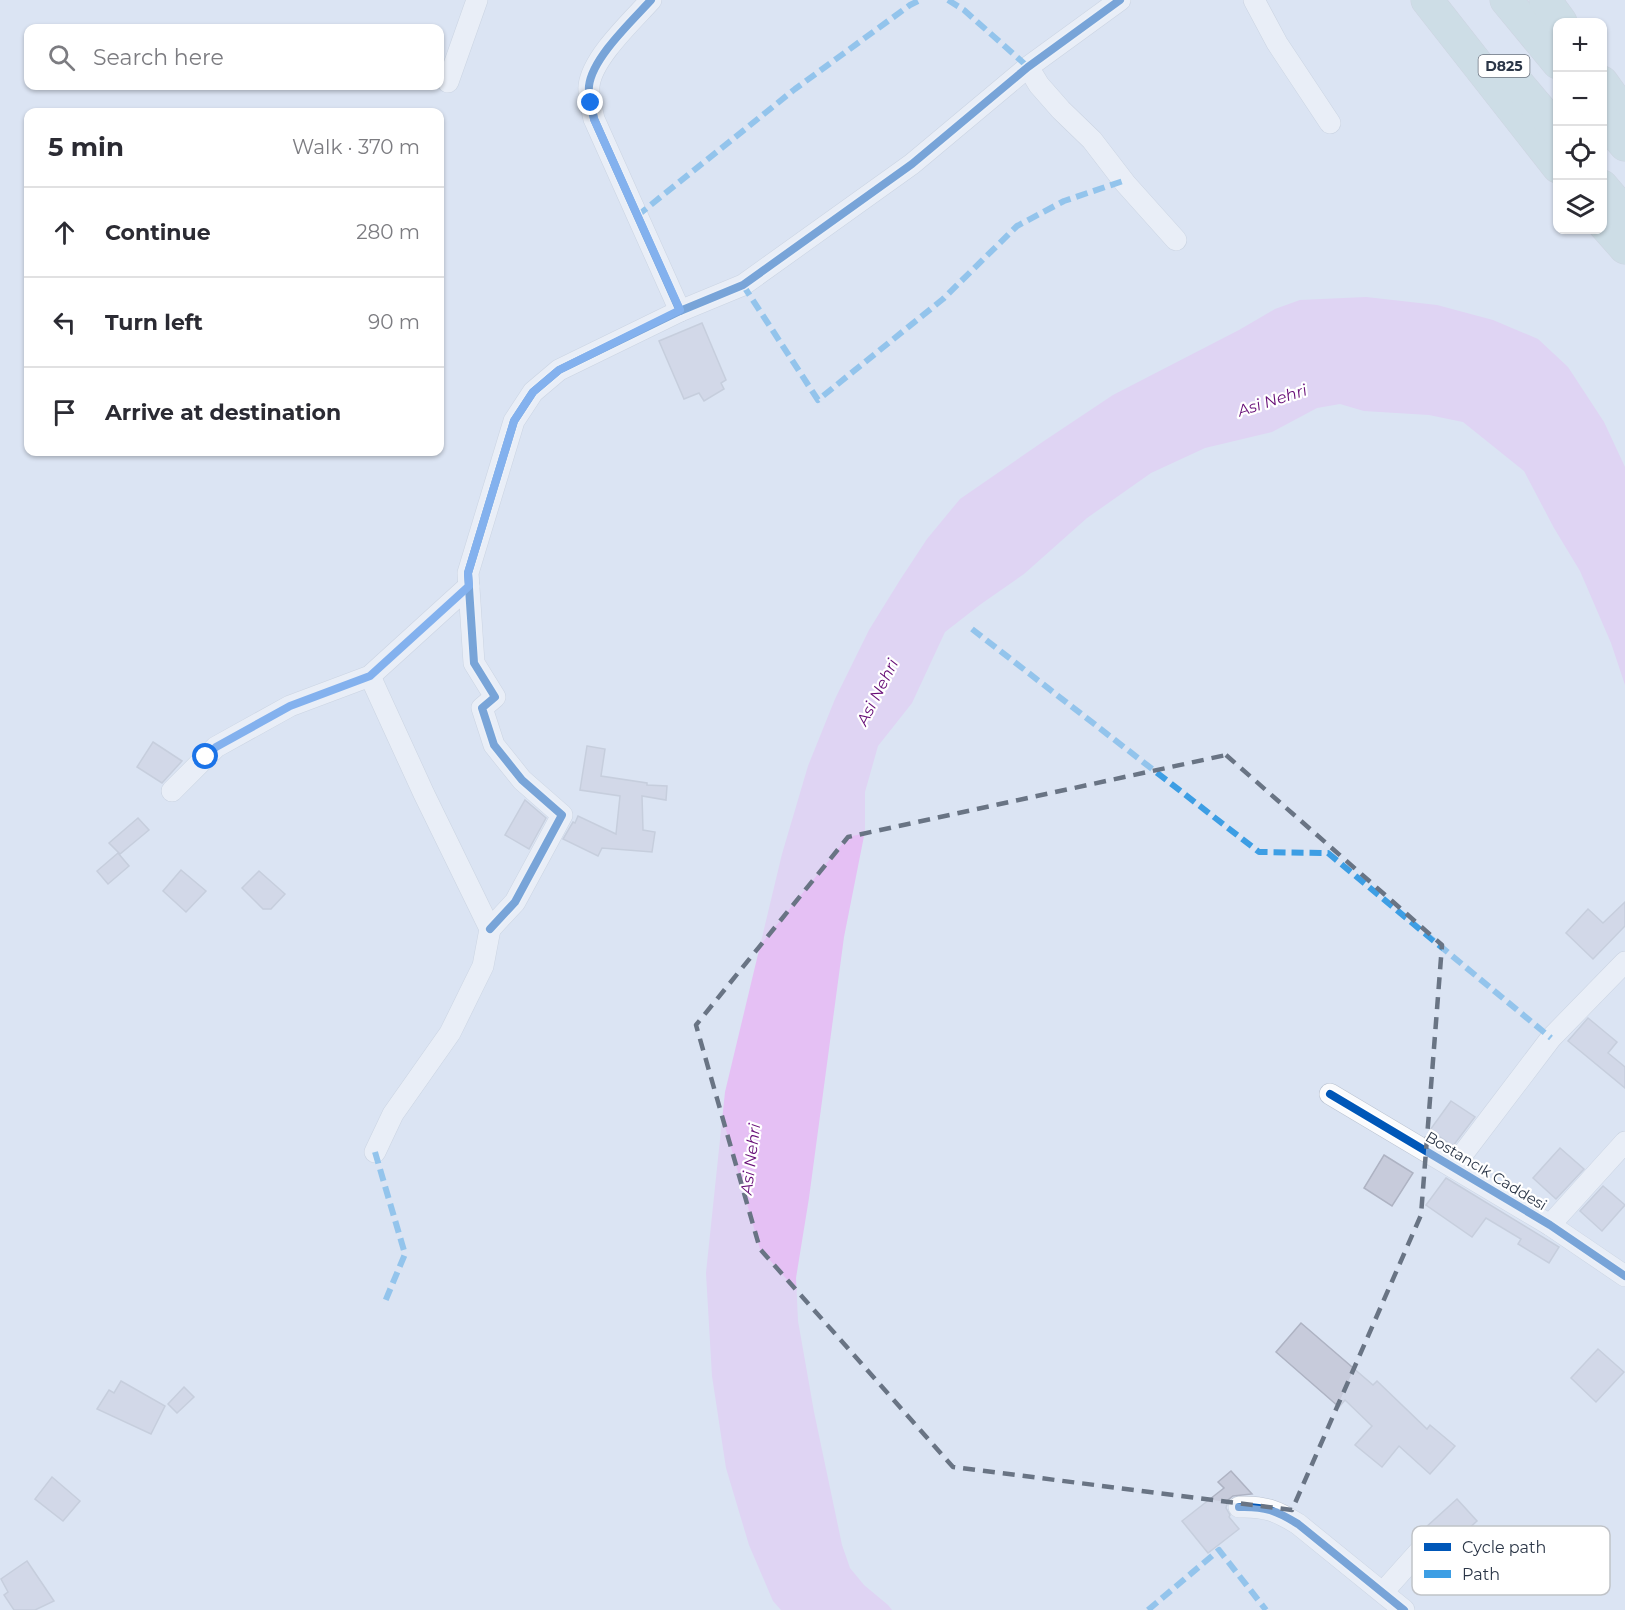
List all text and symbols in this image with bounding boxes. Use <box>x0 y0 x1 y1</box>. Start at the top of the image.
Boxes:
map controls <box>1553 18 1607 234</box>
button: + <box>1553 18 1607 72</box>
search box <box>24 24 444 90</box>
icon: search <box>45 41 78 74</box>
text: Search here <box>93 44 224 71</box>
road number: D825 <box>1478 55 1530 77</box>
button: − <box>1553 72 1607 126</box>
route end <box>577 89 603 115</box>
button: locate <box>1553 126 1607 180</box>
text: 5 min <box>48 131 124 163</box>
text: Walk · 370 m <box>292 135 420 159</box>
button: layers <box>1553 180 1607 234</box>
icon: ahead <box>48 216 81 249</box>
text: Continue <box>105 219 211 246</box>
text: 280 m <box>356 220 420 244</box>
icon: left <box>48 306 81 339</box>
text: Turn left <box>105 309 203 336</box>
text: 90 m <box>368 310 420 334</box>
water label: Asi Nehri <box>1234 380 1310 421</box>
icon: arrive <box>48 396 81 429</box>
text: Arrive at destination <box>105 399 341 426</box>
water label: Asi Nehri <box>852 655 903 729</box>
route start <box>192 743 218 769</box>
water label: Asi Nehri <box>737 1122 764 1197</box>
street label: Bostancık Caddesi <box>1422 1127 1550 1214</box>
legend <box>1412 1526 1610 1595</box>
text: Cycle path <box>1462 1538 1546 1557</box>
text: Path <box>1462 1565 1500 1584</box>

